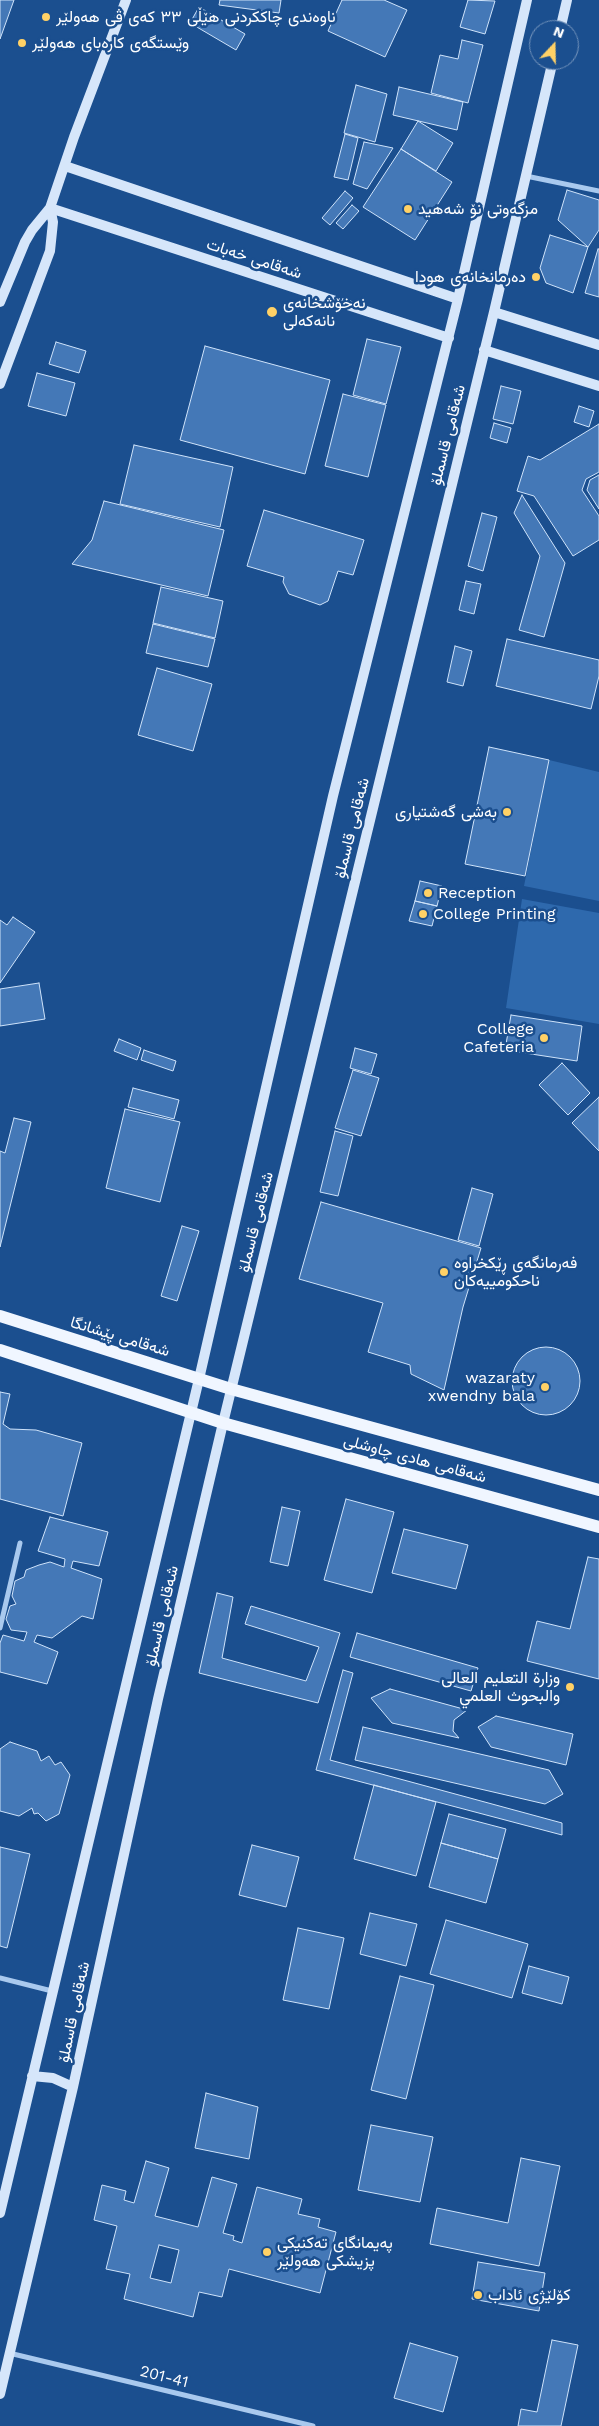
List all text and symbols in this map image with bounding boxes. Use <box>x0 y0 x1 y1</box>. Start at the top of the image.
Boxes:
place label: ناوەندی چاککردنی هێڵی ٣٣ کەی ڤی هەولێر <box>56 7 336 27</box>
marker: ناوەندی چاککردنی هێڵی ٣٣ کەی ڤی هەولێر <box>40 11 52 23</box>
north arrow <box>529 20 579 70</box>
text: N <box>551 23 567 41</box>
place label: وێستگەی کارەبای هەولێر <box>32 33 189 53</box>
marker: وێستگەی کارەبای هەولێر <box>16 37 28 49</box>
place label: مزگەوتی نۆ شەهید <box>418 199 538 219</box>
marker: مزگەوتی نۆ شەهید <box>402 203 414 215</box>
street label: شەقامی خەبات <box>204 235 304 283</box>
place label: دەرمانخانەی هودا <box>415 267 526 287</box>
marker: دەرمانخانەی هودا <box>530 271 542 283</box>
place label: نەخۆشخانەی نانەکەلی <box>283 293 366 331</box>
marker: نەخۆشخانەی نانەکەلی <box>265 305 279 319</box>
street label: شەقامی قاسملۆ <box>426 383 470 487</box>
street label: شەقامی قاسملۆ <box>330 776 374 880</box>
place label: بەشی گەشتیاری <box>395 802 497 822</box>
marker: بەشی گەشتیاری <box>501 806 513 818</box>
place label: Reception <box>438 883 516 903</box>
marker: Reception <box>422 887 434 899</box>
place label: College Printing <box>433 904 556 924</box>
marker: College Printing <box>417 908 429 920</box>
place label: College Cafeteria <box>463 1019 534 1057</box>
marker: College Cafeteria <box>538 1032 550 1044</box>
street label: شەقامی قاسملۆ <box>234 1170 278 1274</box>
place label: فەرمانگەی ڕێکخراوە ناحکومییەکان <box>454 1253 577 1291</box>
marker: فەرمانگەی ڕێکخراوە ناحکومییەکان <box>438 1266 450 1278</box>
street label: شەقامی پێشانگا <box>68 1313 172 1361</box>
place label: wazaraty xwendny bala <box>428 1368 535 1406</box>
marker: wazaraty xwendny bala <box>539 1381 551 1393</box>
street label: شەقامی هادی چاوشلی <box>342 1431 488 1487</box>
street label: شەقامی قاسملۆ <box>141 1564 183 1668</box>
place label: وزارة التعليم العالى والبحوث العلمي <box>441 1668 560 1706</box>
marker: وزارة التعليم العالى والبحوث العلمي <box>564 1681 576 1693</box>
street label: شەقامی قاسملۆ <box>54 1960 94 2064</box>
place label: پەیمانگای تەکنیکی پزیشکی هەولێر <box>277 2233 393 2271</box>
marker: پەیمانگای تەکنیکی پزیشکی هەولێر <box>261 2246 273 2258</box>
place label: کۆلێژی ئاداب <box>488 2285 571 2305</box>
marker: کۆلێژی ئاداب <box>472 2289 484 2301</box>
street label: 201-41 <box>138 2362 190 2392</box>

